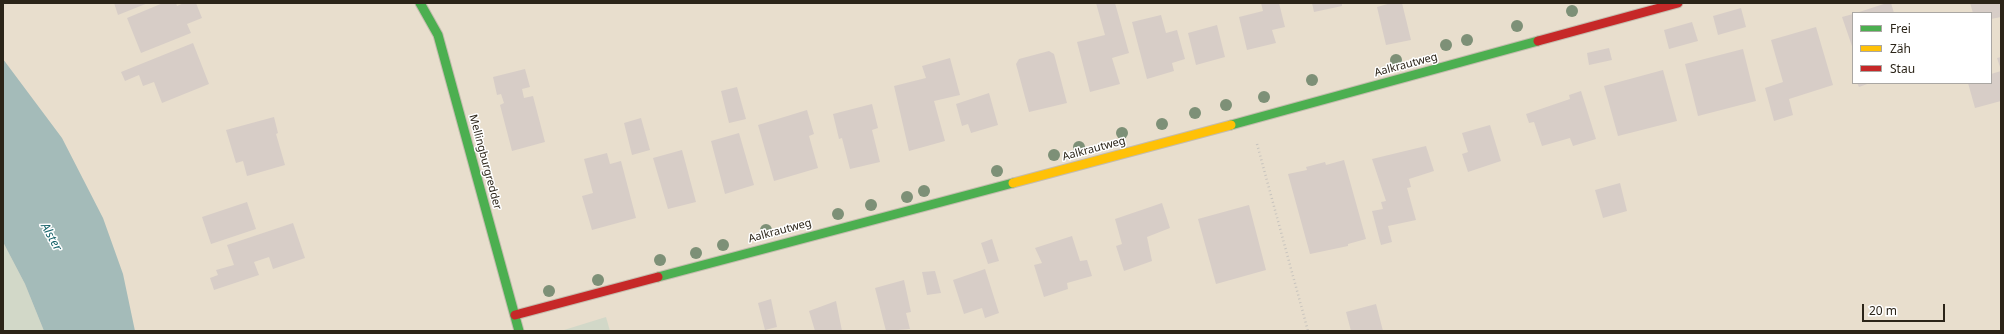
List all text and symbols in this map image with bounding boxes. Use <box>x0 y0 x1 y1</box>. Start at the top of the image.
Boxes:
legend <box>1852 12 1992 84</box>
text: Frei <box>1890 20 1911 37</box>
text: Zäh <box>1890 40 1911 57</box>
street label: Aalkrautweg <box>1373 50 1439 80</box>
text: Stau <box>1890 60 1915 77</box>
street label: Mellingburgredder <box>466 113 504 211</box>
street label: Aalkrautweg <box>1061 134 1127 164</box>
street label: Aalkrautweg <box>747 216 813 246</box>
water label: Alster <box>37 220 65 254</box>
scale bar <box>1864 296 1947 322</box>
text: 20 m <box>1869 302 1897 319</box>

